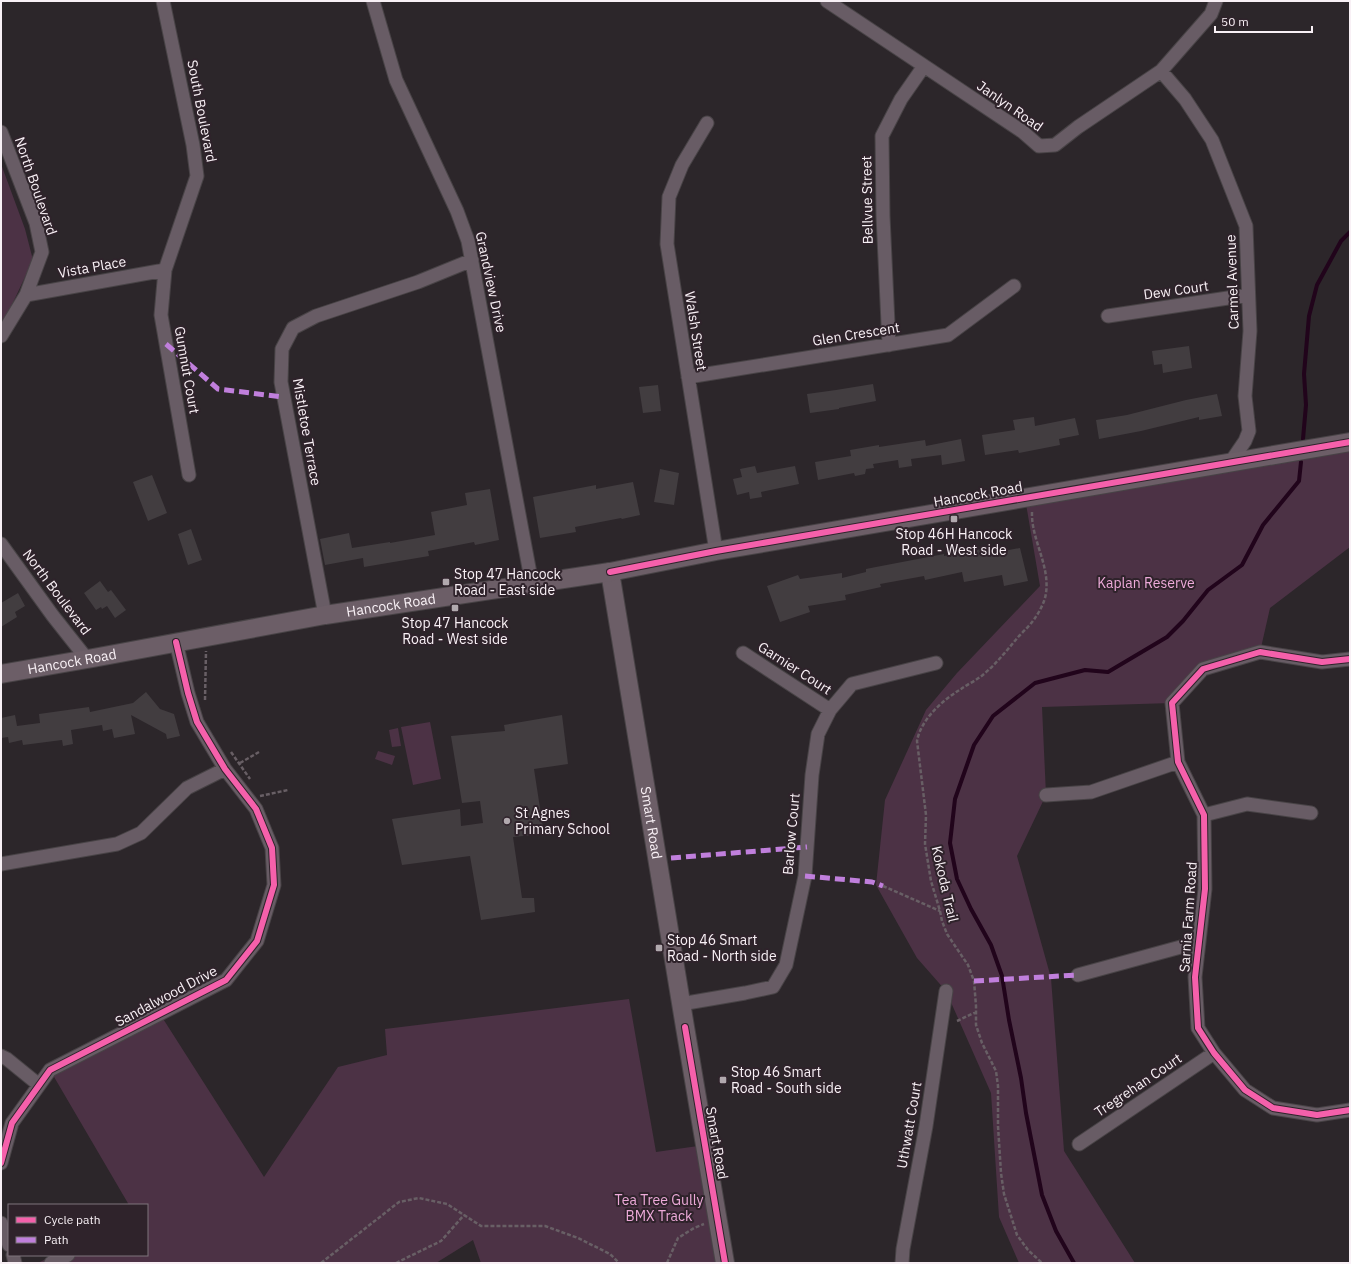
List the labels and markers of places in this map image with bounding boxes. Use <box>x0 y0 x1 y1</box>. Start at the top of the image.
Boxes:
marker: Stop 46H Hancock Road - West side <box>949 514 959 524</box>
place label: Stop 46H Hancock Road - West side <box>896 525 1013 559</box>
place label: Stop 47 Hancock Road - East side <box>454 565 562 599</box>
marker: Stop 47 Hancock Road - East side <box>441 577 451 587</box>
marker: Stop 47 Hancock Road - West side <box>450 603 460 613</box>
place label: Stop 47 Hancock Road - West side <box>402 614 509 648</box>
place label: St Agnes Primary School <box>515 804 610 838</box>
marker: St Agnes Primary School <box>502 816 512 826</box>
place label: Stop 46 Smart Road - North side <box>667 931 777 965</box>
marker: Stop 46 Smart Road - North side <box>654 943 664 953</box>
place label: Stop 46 Smart Road - South side <box>731 1063 842 1097</box>
marker: Stop 46 Smart Road - South side <box>718 1075 728 1085</box>

